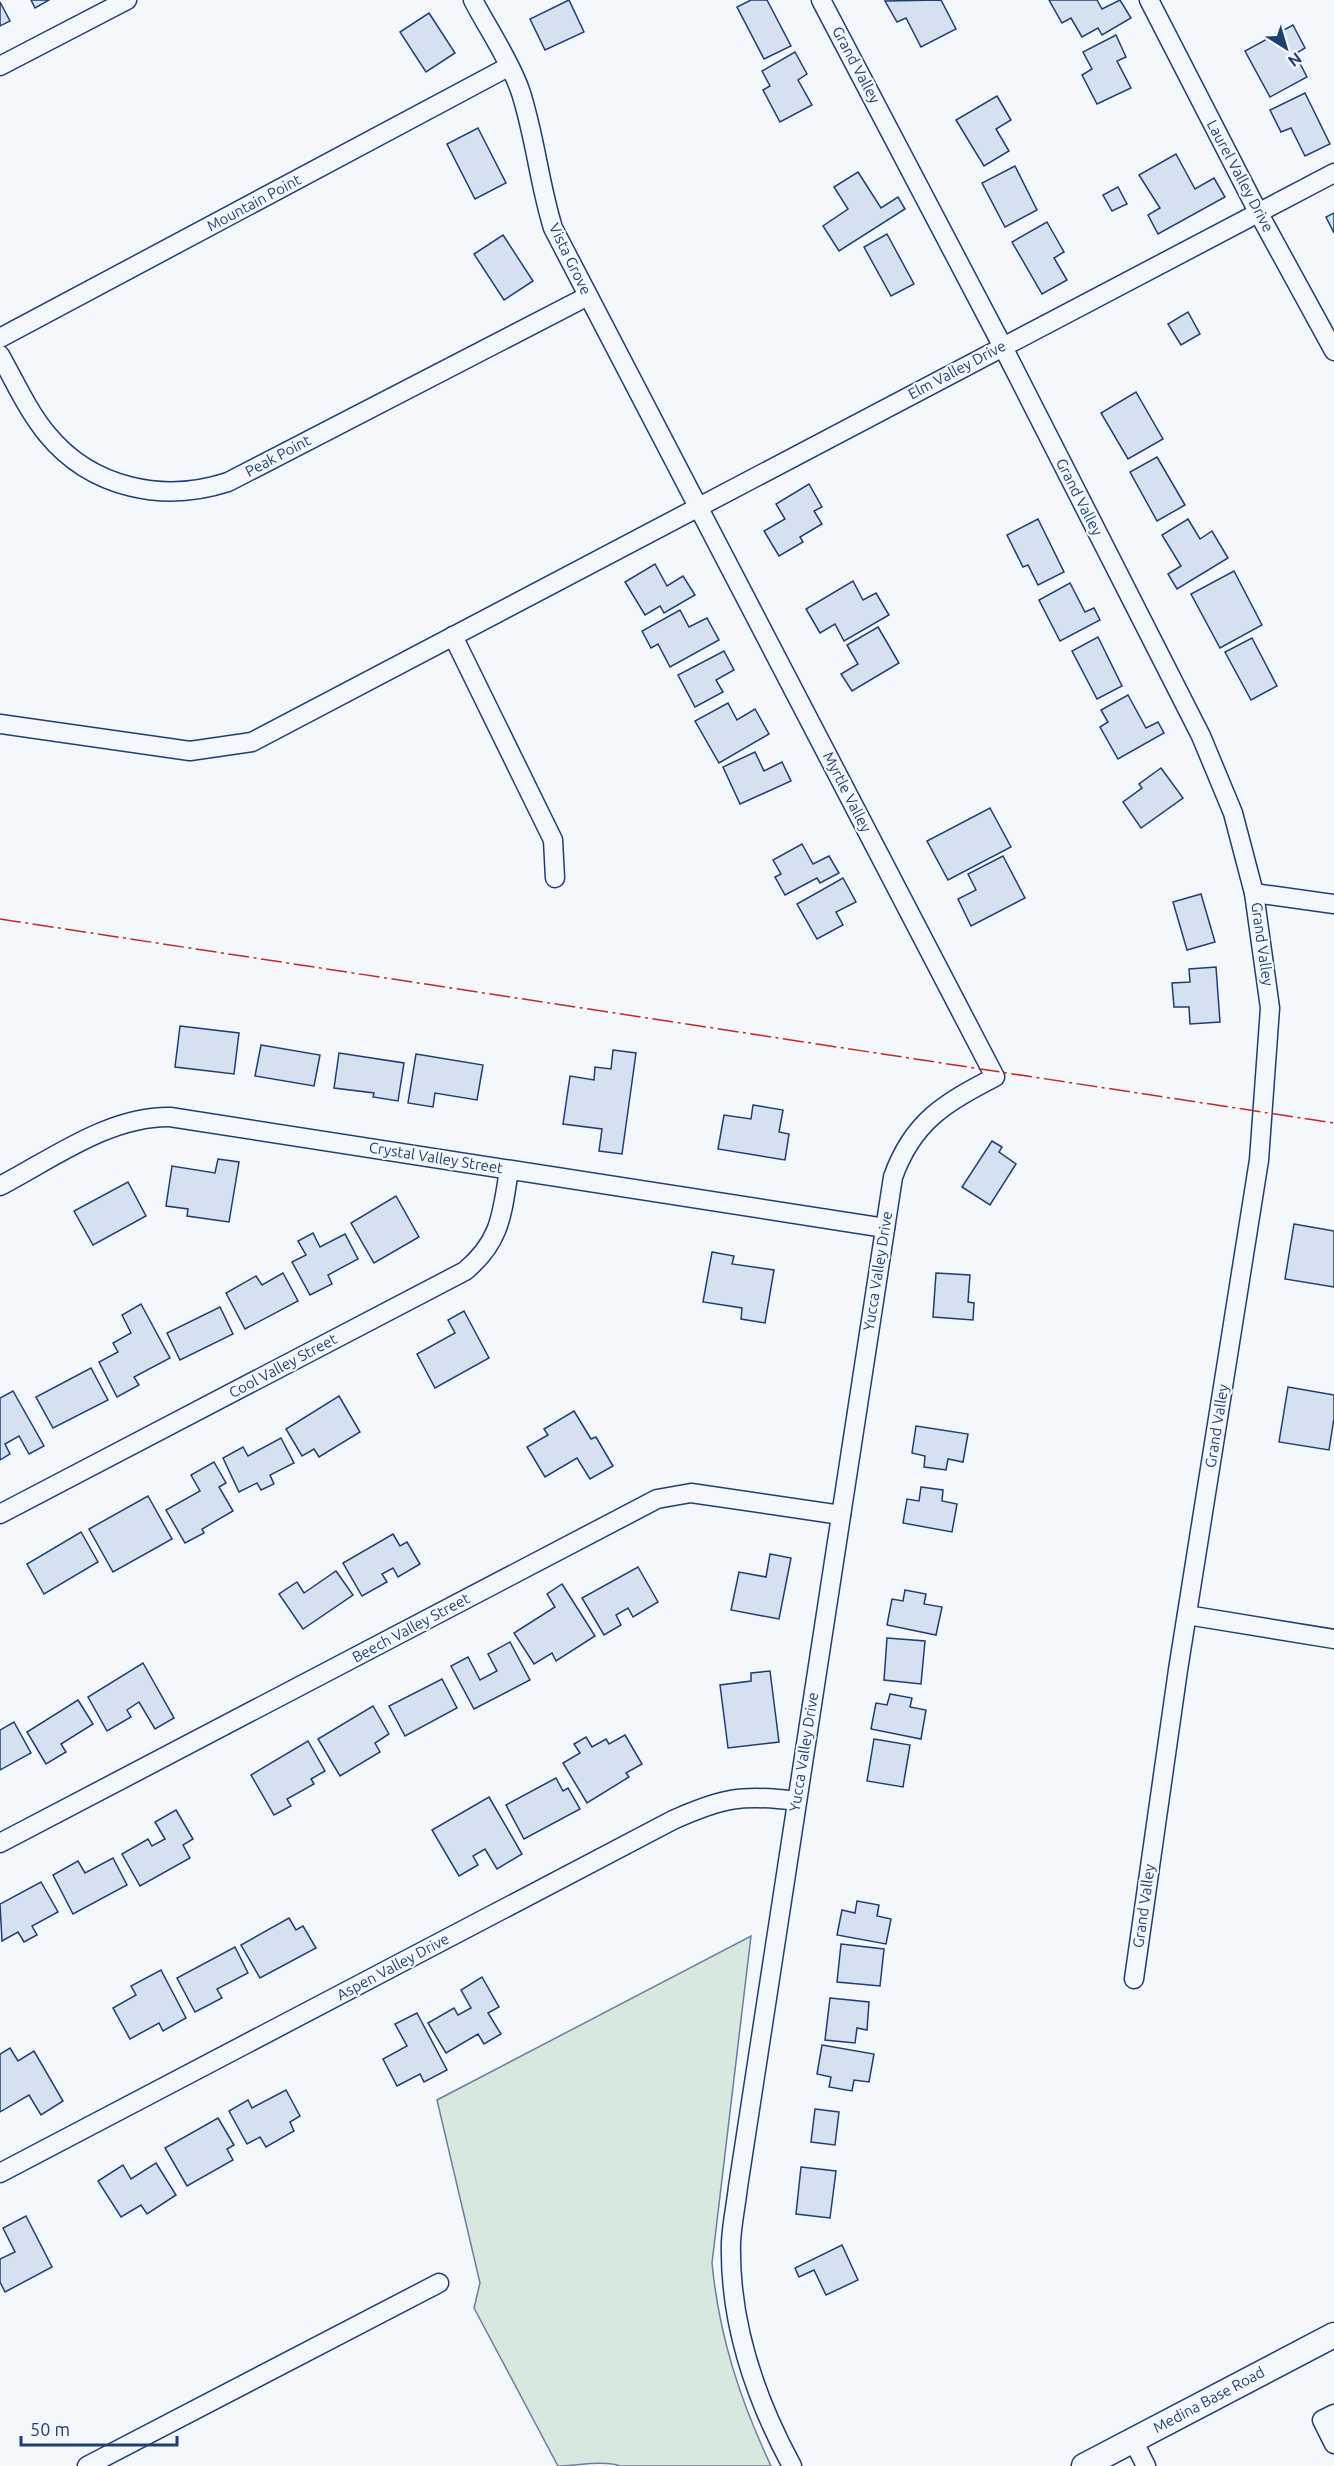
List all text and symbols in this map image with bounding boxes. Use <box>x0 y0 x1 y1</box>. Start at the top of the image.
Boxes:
north arrow <box>1256 18 1316 78</box>
street label: Grand Valley <box>829 23 884 106</box>
text: N <box>1285 49 1305 71</box>
street label: Laurel Valley Drive <box>1204 117 1277 235</box>
street label: Mountain Point <box>204 171 304 234</box>
street label: Vista Grove <box>546 220 595 297</box>
street label: Elm Valley Drive <box>905 337 1008 402</box>
street label: Peak Point <box>242 431 313 480</box>
street label: Grand Valley <box>1053 455 1106 538</box>
street label: Myrtle Valley <box>820 749 875 835</box>
street label: Grand Valley <box>1248 901 1277 987</box>
street label: Crystal Valley Street <box>368 1139 504 1177</box>
street label: Yucca Valley Drive <box>860 1210 895 1332</box>
street label: Cool Valley Street <box>226 1330 340 1401</box>
street label: Grand Valley <box>1202 1383 1232 1469</box>
street label: Beech Valley Street <box>349 1589 473 1666</box>
street label: Yucca Valley Drive <box>786 1691 821 1813</box>
street label: Grand Valley <box>1129 1863 1158 1949</box>
street label: Aspen Valley Drive <box>334 1930 452 2003</box>
street label: Medina Base Road <box>1150 2363 1267 2436</box>
scale bar <box>21 2409 177 2447</box>
text: 50 m <box>30 2419 70 2439</box>

